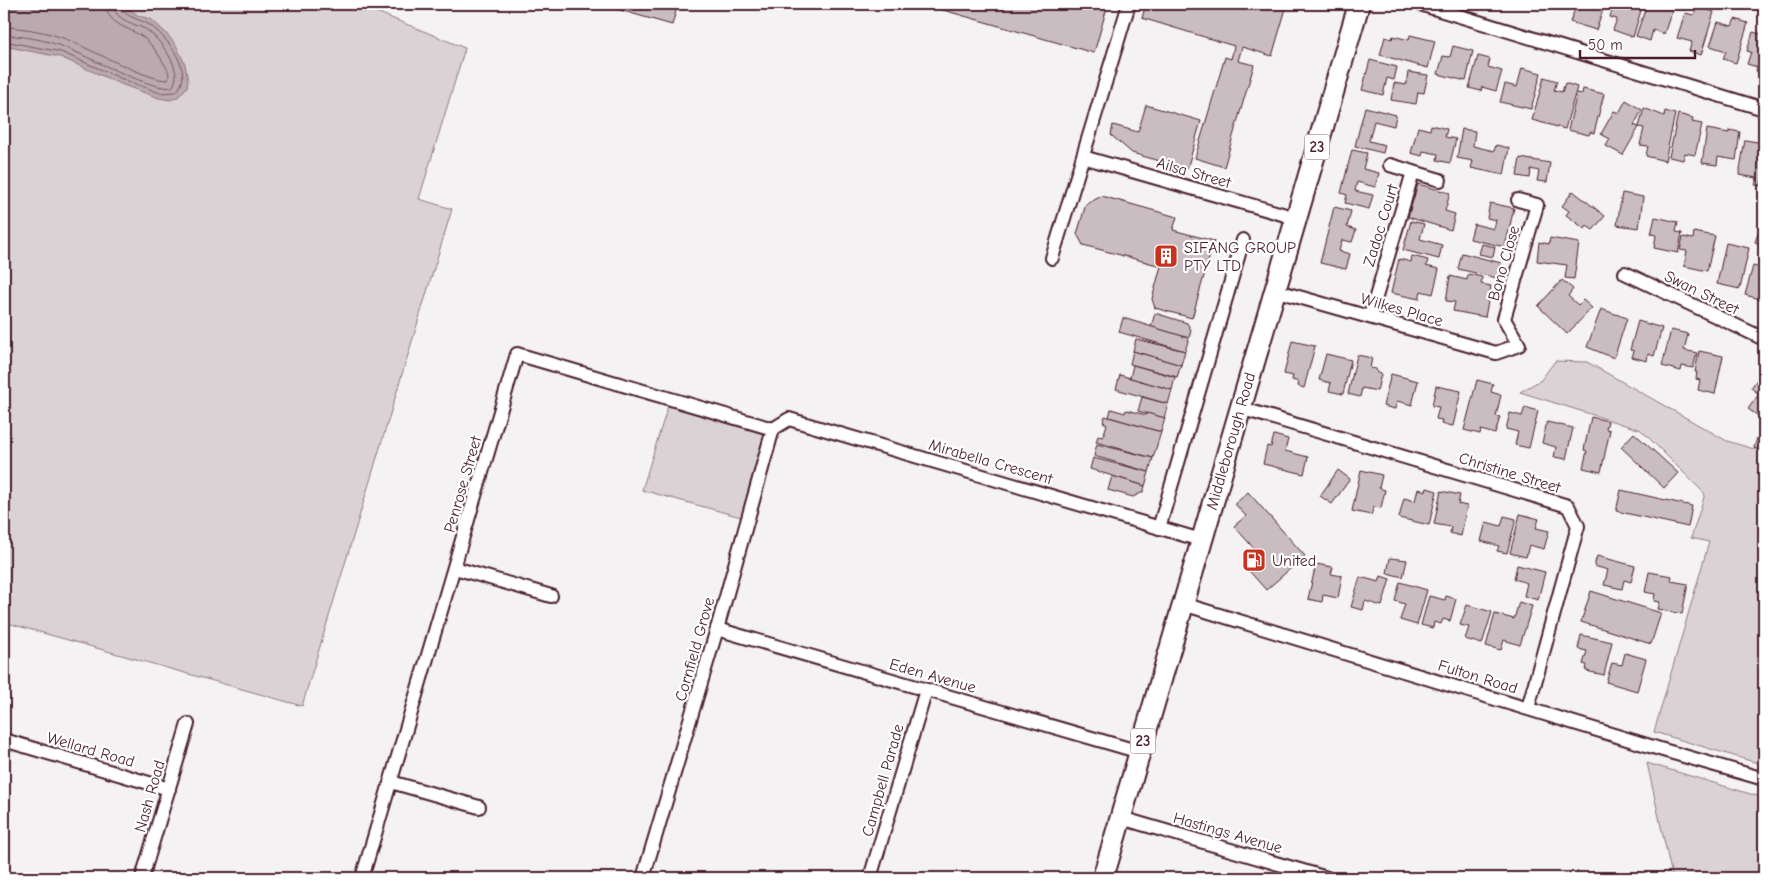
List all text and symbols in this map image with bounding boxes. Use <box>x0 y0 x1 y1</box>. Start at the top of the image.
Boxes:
scale bar <box>1580 28 1696 60</box>
text: 50 m <box>1588 36 1623 54</box>
road number: 23 <box>1304 134 1330 160</box>
street label: Ailsa Street <box>1154 154 1233 192</box>
street label: Zadoc Court <box>1360 182 1402 269</box>
street label: Bono Close <box>1485 224 1523 303</box>
place label: SIFANG GROUP PTY LTD <box>1184 239 1296 275</box>
building icon: SIFANG GROUP PTY LTD <box>1153 243 1179 269</box>
street label: Swan Street <box>1661 267 1742 319</box>
street label: Wilkes Place <box>1358 290 1445 330</box>
street label: Middleborough Road <box>1203 370 1259 512</box>
street label: Penrose Street <box>441 434 485 535</box>
street label: Mirabella Crescent <box>927 436 1055 488</box>
street label: Christine Street <box>1457 449 1563 497</box>
fuel station icon: United <box>1241 547 1267 573</box>
place label: United <box>1272 552 1316 570</box>
street label: Cornfield Grove <box>672 595 718 703</box>
street label: Eden Avenue <box>887 655 978 697</box>
street label: Fulton Road <box>1436 656 1520 698</box>
street label: Campbell Parade <box>858 722 908 839</box>
road number: 23 <box>1130 728 1156 754</box>
street label: Wellard Road <box>45 729 137 771</box>
street label: Nash Road <box>131 758 169 834</box>
street label: Hastings Avenue <box>1171 809 1284 857</box>

